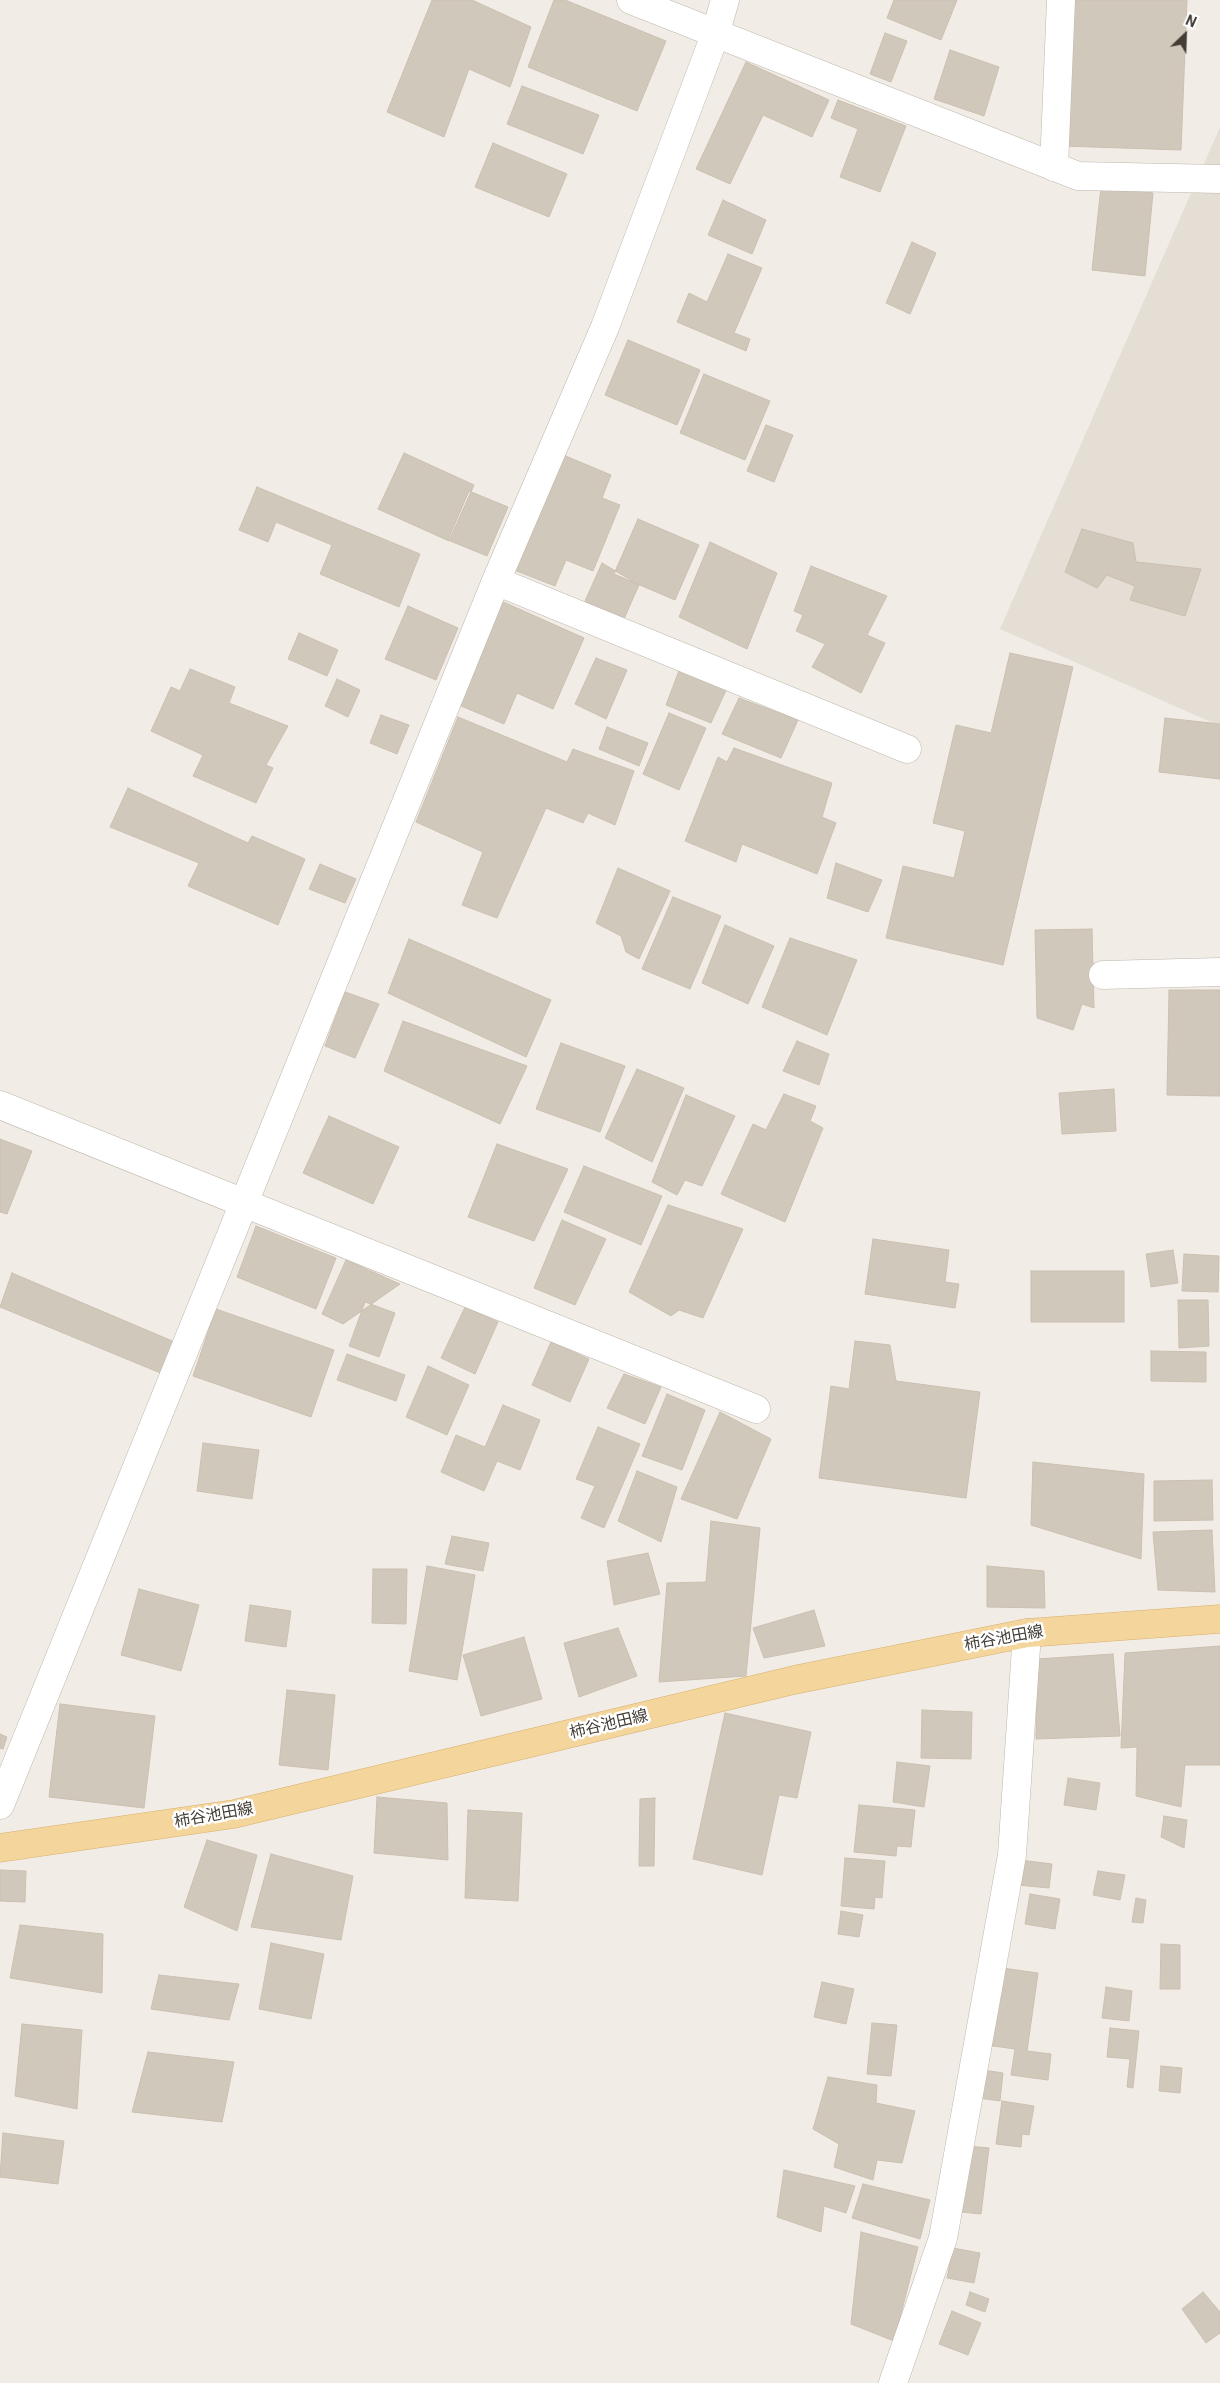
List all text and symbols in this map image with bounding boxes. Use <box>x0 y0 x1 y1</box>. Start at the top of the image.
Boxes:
north arrow <box>1160 10 1210 60</box>
text: N <box>1183 12 1199 31</box>
street label: 柿谷池田線 <box>963 1623 1045 1655</box>
street label: 柿谷池田線 <box>568 1707 650 1743</box>
street label: 柿谷池田線 <box>173 1800 255 1832</box>

